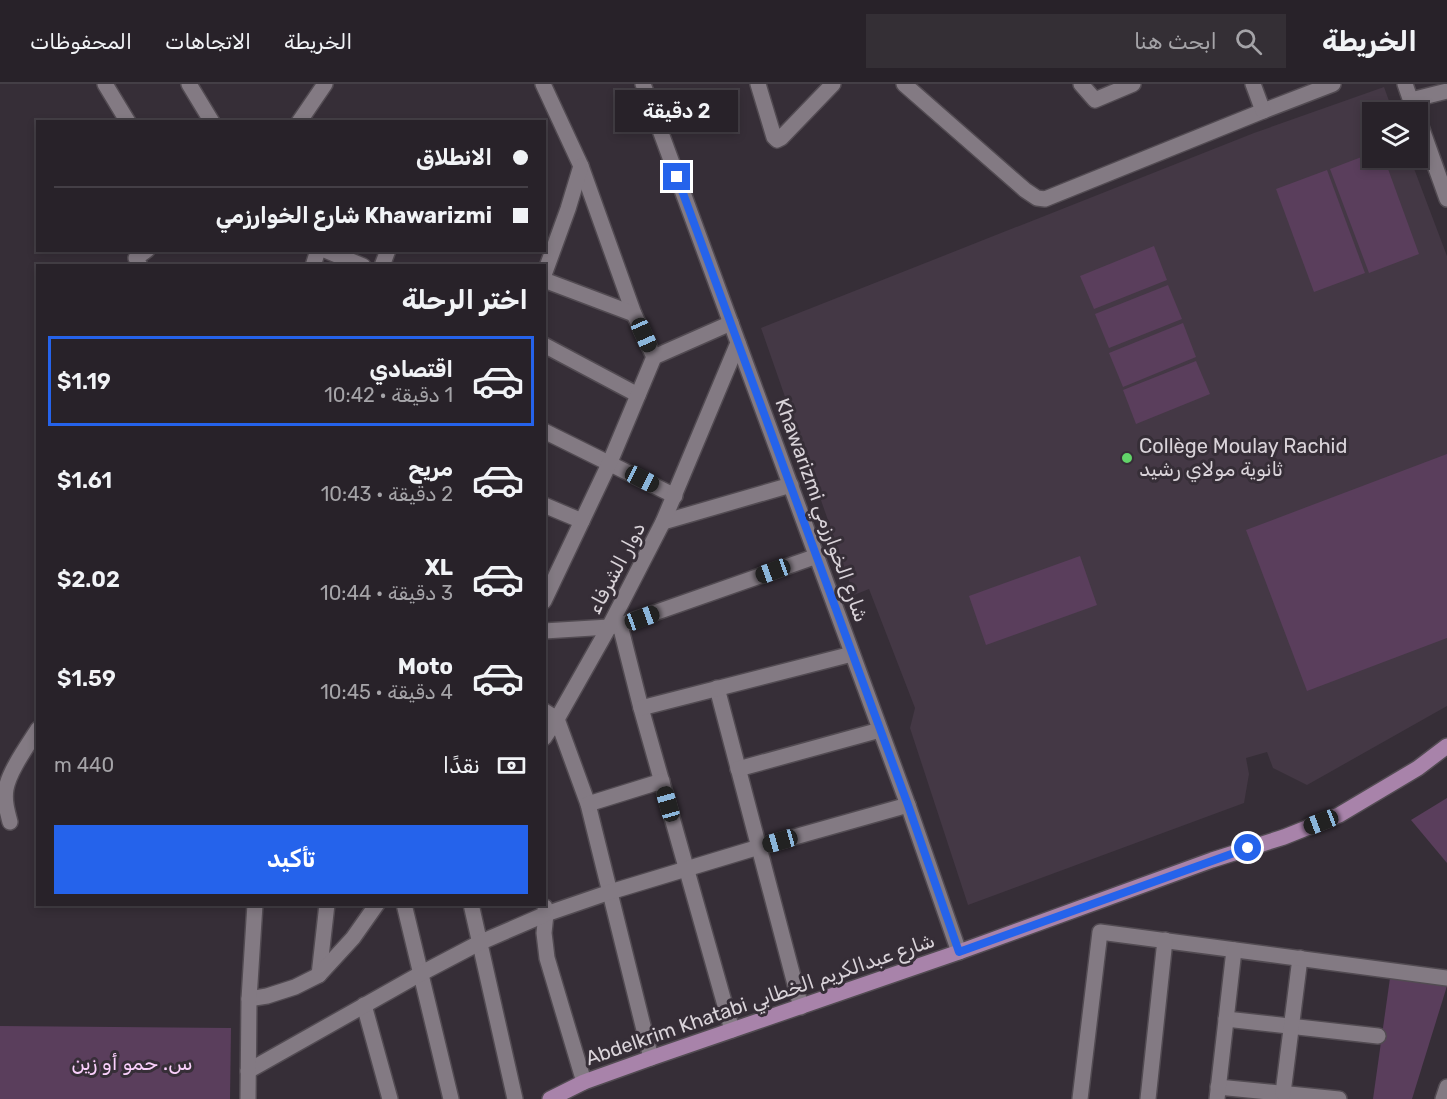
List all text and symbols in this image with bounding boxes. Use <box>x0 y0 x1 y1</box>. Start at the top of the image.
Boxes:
search box <box>866 14 1286 68</box>
icon: search <box>1232 25 1265 58</box>
text: الخريطة <box>1322 25 1417 58</box>
text: ابحث هنا <box>1134 28 1217 55</box>
text: المحفوظات <box>30 29 132 54</box>
text: الاتجاهات <box>165 29 251 54</box>
text: الخريطة <box>284 29 352 54</box>
callout: 2 دقيقة <box>616 90 738 132</box>
text: 2 دقيقة <box>643 99 710 123</box>
map controls <box>1362 102 1428 168</box>
button: layers <box>1362 102 1428 168</box>
text: الانطلاق <box>416 144 492 171</box>
route end <box>663 163 690 190</box>
text: Khawarizmi شارع الخوارزمي <box>216 202 492 229</box>
text: اختر الرحلة <box>402 284 528 316</box>
car <box>628 315 660 355</box>
icon: car <box>471 354 525 408</box>
text: اقتصادي <box>370 356 453 383</box>
text: $1.19 <box>57 368 111 395</box>
text: 1 دقيقة · 10:42 <box>324 383 453 407</box>
street label: Khawarizmi شارع الخوارزمي <box>767 395 874 626</box>
place label: Collège Moulay Rachid ثانوية مولاي رشيد <box>1139 434 1347 483</box>
marker: Collège Moulay Rachid ثانوية مولاي رشيد <box>1120 451 1134 465</box>
icon: car <box>471 453 525 507</box>
text: مريح <box>408 455 453 482</box>
car <box>622 463 662 495</box>
text: $1.61 <box>57 467 112 494</box>
text: 2 دقيقة · 10:43 <box>321 482 453 506</box>
street label: دوار الشرفاء <box>582 518 650 618</box>
icon: car <box>471 552 525 606</box>
text: XL <box>425 554 453 581</box>
car <box>753 556 793 586</box>
text: $2.02 <box>57 566 120 593</box>
text: 3 دقيقة · 10:44 <box>320 581 453 605</box>
car <box>622 603 662 633</box>
icon: car <box>471 651 525 705</box>
text: Moto <box>398 653 453 680</box>
text: $1.59 <box>57 665 116 692</box>
text: 4 دقيقة · 10:45 <box>320 680 453 704</box>
icon: cash <box>495 749 528 782</box>
text: نقدًا <box>443 752 480 779</box>
text: 440 m <box>54 753 114 777</box>
car <box>654 784 682 824</box>
car <box>1301 807 1341 837</box>
button: تأكيد <box>54 825 528 894</box>
car <box>760 827 800 855</box>
route start <box>1234 834 1261 861</box>
street label: Abdelkrim Khatabi شارع عبدالكريم الخطابي <box>582 928 939 1073</box>
park label: س. حمو أو زين <box>71 1051 193 1075</box>

